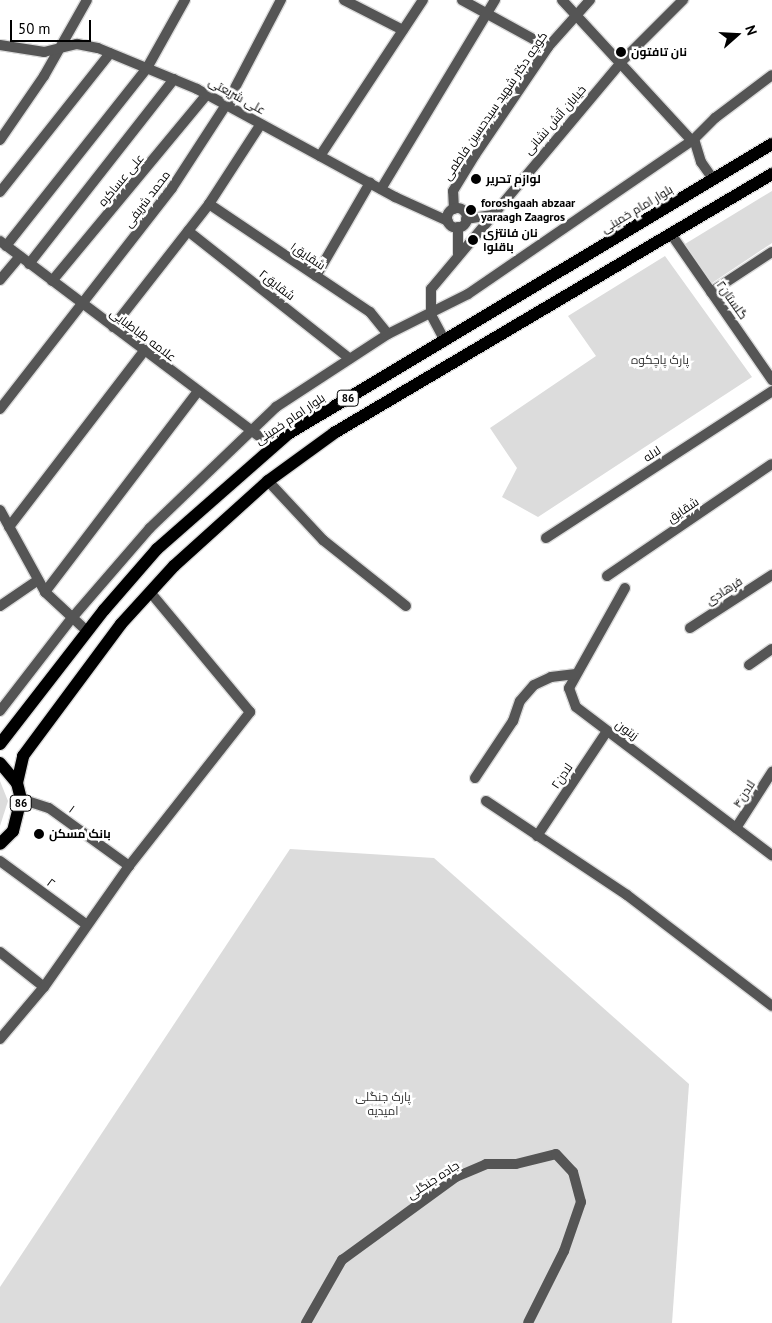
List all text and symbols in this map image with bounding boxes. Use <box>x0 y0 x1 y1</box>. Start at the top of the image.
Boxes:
scale bar <box>12 10 94 42</box>
north arrow <box>712 10 762 60</box>
text: 50 m <box>18 19 51 38</box>
text: N <box>741 23 761 37</box>
street label: کوچه دکتر شهید سیدحسین فاطمی <box>440 29 550 183</box>
place label: نان تافتون <box>631 45 687 59</box>
marker: نان تافتون <box>615 46 627 58</box>
street label: علی شریعتی <box>206 74 268 118</box>
street label: خیابان آتش نشانی <box>521 82 589 158</box>
street label: علی عساکره <box>95 151 147 209</box>
street label: محمد شریفی <box>121 168 173 230</box>
place label: لوازم تحریر <box>486 172 541 186</box>
marker: لوازم تحریر <box>470 173 482 185</box>
street label: بلوار امام خمینی <box>599 182 675 236</box>
place label: foroshgaah abzaar yaraagh Zaagros <box>481 196 575 224</box>
marker: foroshgaah abzaar yaraagh Zaagros <box>465 204 477 216</box>
place label: نان فانتزی باقلوا <box>483 226 538 254</box>
marker: نان فانتزی باقلوا <box>467 234 479 246</box>
street label: شقایق۱ <box>288 239 328 273</box>
street label: شقایق۲ <box>256 267 298 303</box>
street label: گلستان۲ <box>714 278 750 322</box>
street label: علامه طباطبایی <box>107 306 179 364</box>
park label: پارک پاچکوه <box>631 353 689 367</box>
road number: 86 <box>337 389 359 406</box>
street label: بلوار امام خمینی <box>252 390 328 448</box>
street label: لاله <box>641 443 663 465</box>
street label: شقایق <box>664 494 702 526</box>
street label: فرهادی <box>703 574 745 608</box>
street label: زیتون <box>613 717 641 743</box>
street label: لادن۲ <box>548 760 576 792</box>
street label: لادن۴ <box>730 778 758 810</box>
road number: 86 <box>10 794 32 811</box>
street label: ۱ <box>66 802 78 816</box>
place label: بانک مسکن <box>49 827 111 841</box>
marker: بانک مسکن <box>33 828 45 840</box>
street label: ۲ <box>44 875 58 891</box>
park label: پارک جنگلی امیدیه <box>355 1090 411 1118</box>
street label: جاده جنگلی <box>404 1158 462 1202</box>

